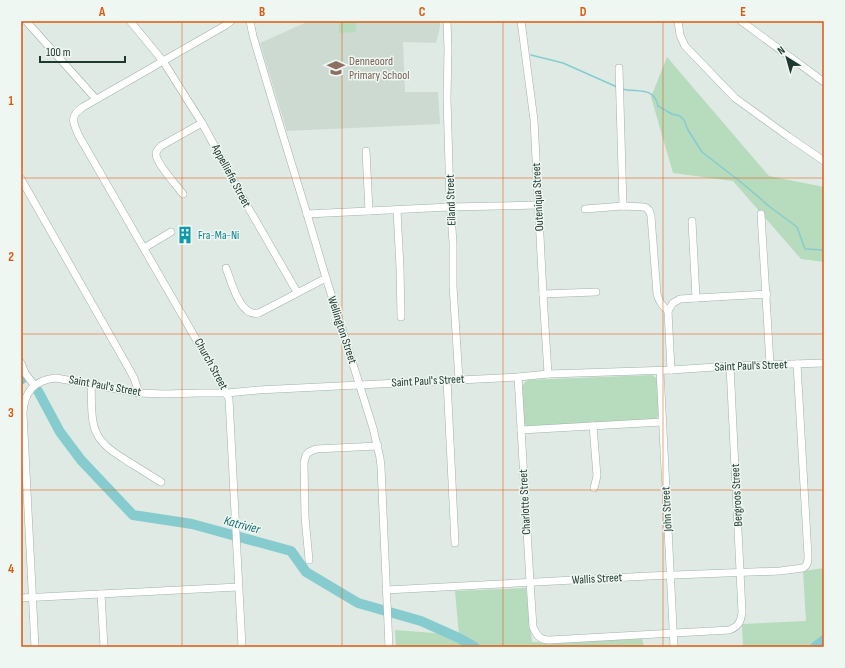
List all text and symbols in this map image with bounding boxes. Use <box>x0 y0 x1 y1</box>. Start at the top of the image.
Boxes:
text: A <box>98 4 106 20</box>
text: B <box>259 4 265 20</box>
text: C <box>419 4 426 20</box>
text: D <box>580 4 587 20</box>
text: E <box>740 4 746 20</box>
scale bar <box>40 38 125 64</box>
north arrow <box>767 38 807 78</box>
text: N <box>775 43 788 57</box>
text: 100 m <box>46 45 71 60</box>
place label: Denneoord Primary School <box>349 54 409 83</box>
school or university icon: Denneoord Primary School <box>326 58 346 78</box>
text: 1 <box>8 93 14 109</box>
street label: Appelliefie Street <box>208 141 254 210</box>
street label: Outeniqua Street <box>529 162 547 232</box>
street label: Eiland Street <box>443 174 459 226</box>
building icon: Fra-Ma-Ni <box>175 225 195 245</box>
place label: Fra-Ma-Ni <box>198 228 239 243</box>
text: 2 <box>8 249 14 265</box>
street label: Wellington Street <box>324 294 360 366</box>
street label: Church Street <box>191 336 231 393</box>
street label: Saint Paul's Street <box>714 357 788 375</box>
street label: Saint Paul's Street <box>68 372 143 400</box>
street label: Saint Paul's Street <box>391 372 465 390</box>
text: 3 <box>8 405 14 421</box>
street label: Bergroos Street <box>728 463 746 527</box>
street label: Charlotte Street <box>516 469 534 535</box>
street label: John Street <box>658 486 676 533</box>
water label: Katrivier <box>222 513 263 538</box>
text: 4 <box>8 561 14 577</box>
street label: Wallis Street <box>571 570 623 588</box>

